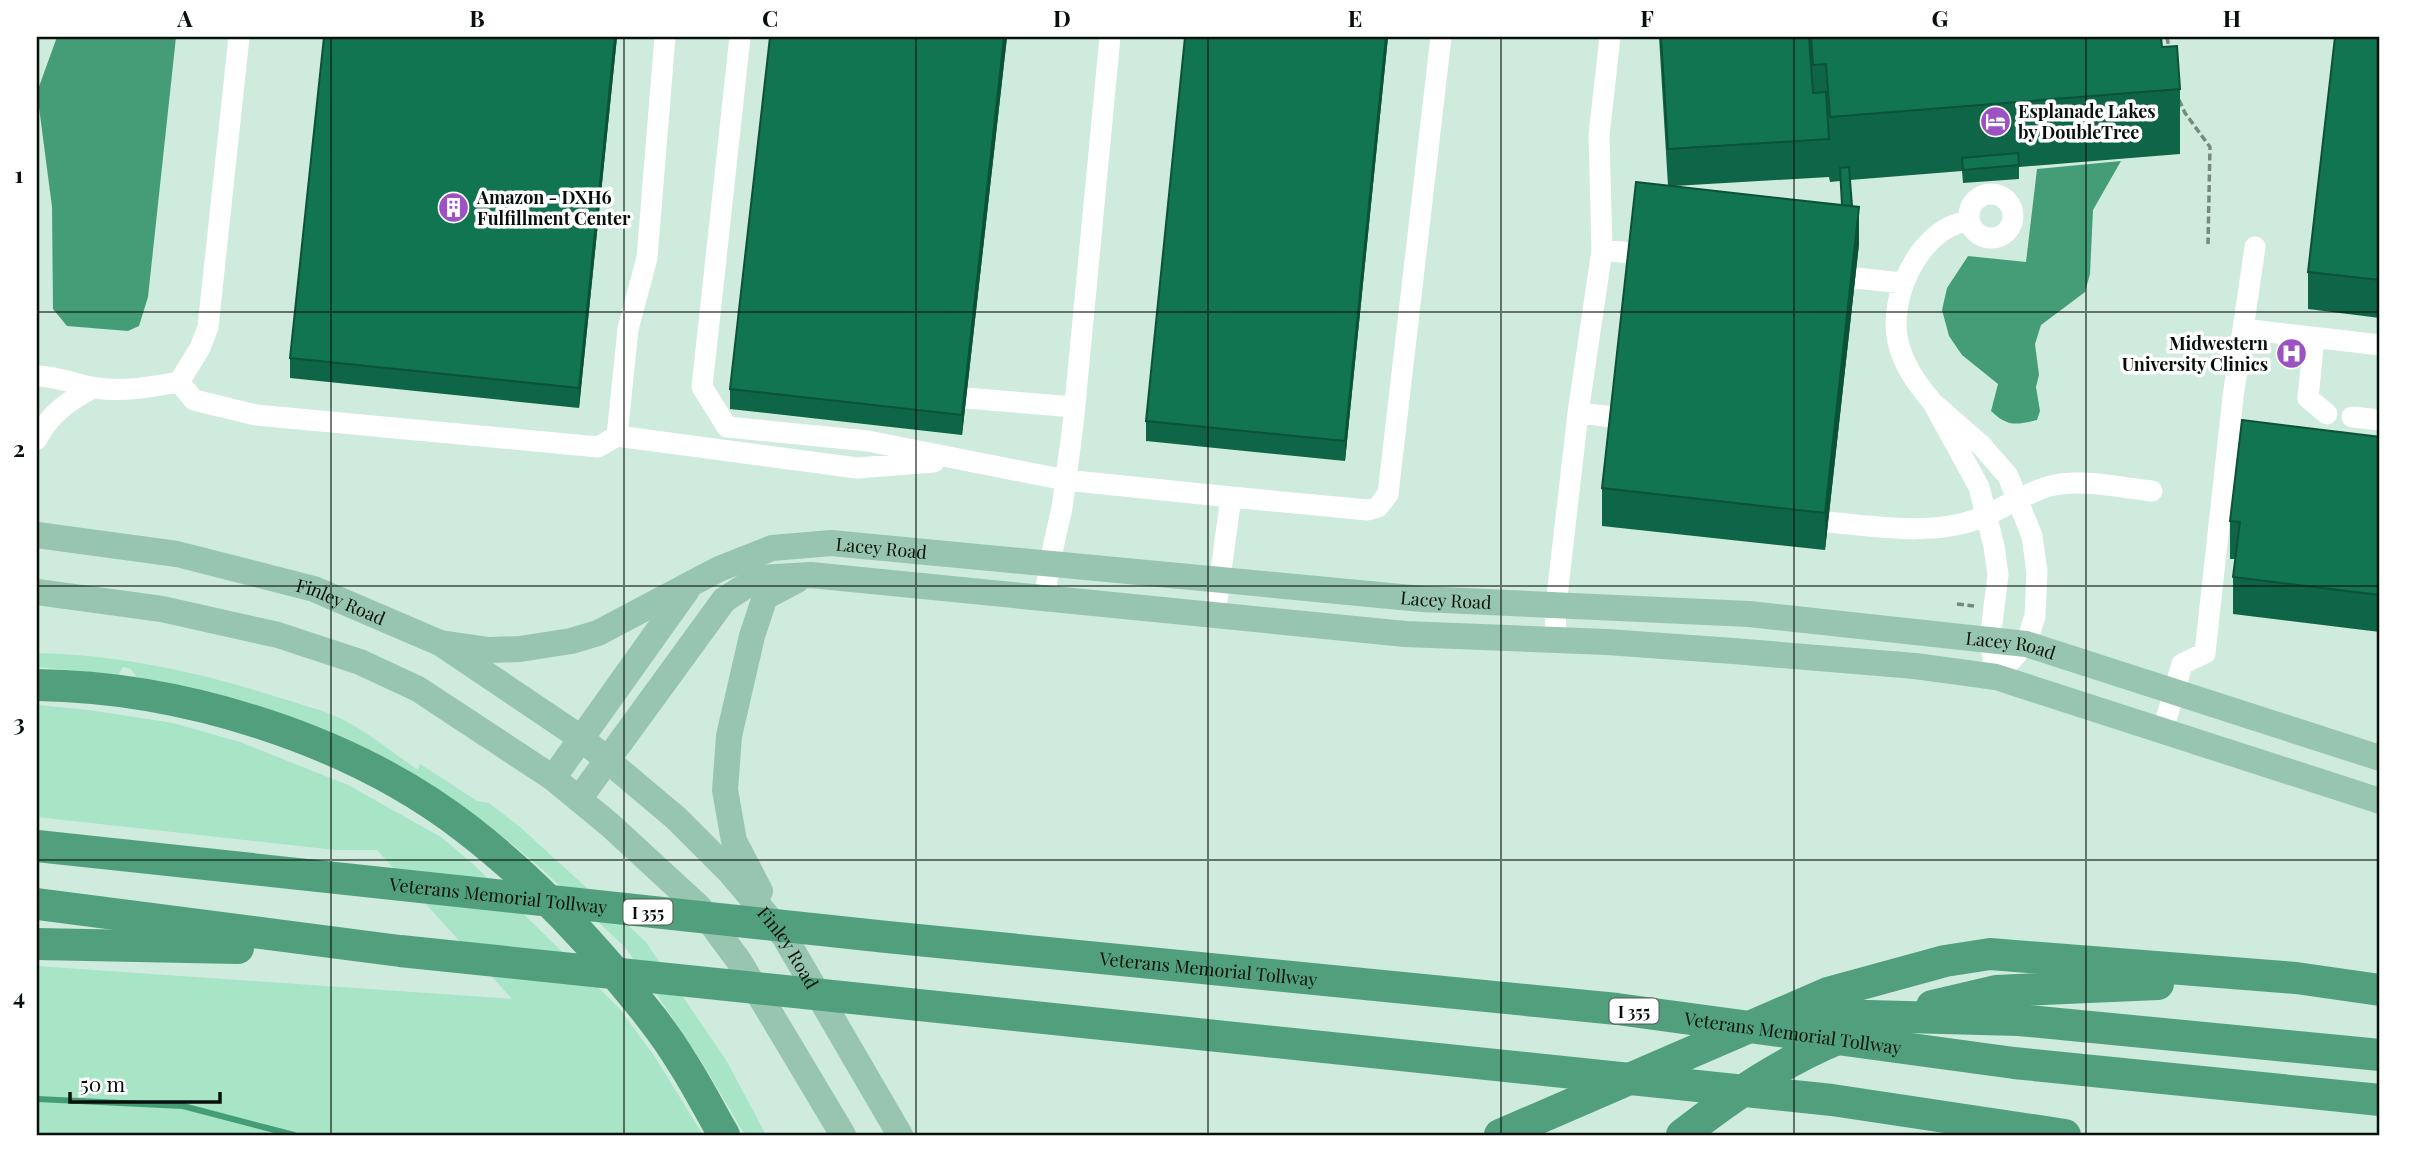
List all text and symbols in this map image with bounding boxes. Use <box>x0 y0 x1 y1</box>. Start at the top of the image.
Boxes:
text: A <box>176 2 193 33</box>
text: B <box>469 2 485 33</box>
text: C <box>762 2 778 33</box>
text: D <box>1053 2 1071 33</box>
text: E <box>1348 2 1362 33</box>
text: F <box>1640 2 1654 33</box>
text: G <box>1932 2 1949 33</box>
text: H <box>2223 2 2241 33</box>
place label: Esplanade Lakes by DoubleTree <box>2018 99 2156 144</box>
hotel icon: Esplanade Lakes by DoubleTree <box>1978 104 2012 138</box>
text: 1 <box>15 158 24 189</box>
place label: Amazon - DXH6 Fulfillment Center <box>476 185 631 230</box>
building icon: Amazon - DXH6 Fulfillment Center <box>437 190 471 224</box>
place label: Midwestern University Clinics <box>2122 331 2268 376</box>
hospital icon: Midwestern University Clinics <box>2274 336 2308 370</box>
text: 2 <box>13 432 25 463</box>
street label: Lacey Road <box>835 532 928 564</box>
street label: Finley Road <box>294 573 389 630</box>
street label: Lacey Road <box>1399 585 1493 614</box>
street label: Lacey Road <box>1964 626 2059 665</box>
text: 3 <box>13 706 25 737</box>
street label: Veterans Memorial Tollway <box>387 872 609 919</box>
road number: I 355 <box>624 900 672 924</box>
street label: Finley Road <box>752 901 824 994</box>
street label: Veterans Memorial Tollway <box>1097 946 1319 991</box>
text: 4 <box>13 980 25 1011</box>
road number: I 355 <box>1610 998 1658 1023</box>
street label: Veterans Memorial Tollway <box>1682 1006 1903 1060</box>
scale bar <box>70 1060 220 1104</box>
text: 50 m <box>80 1069 126 1097</box>

